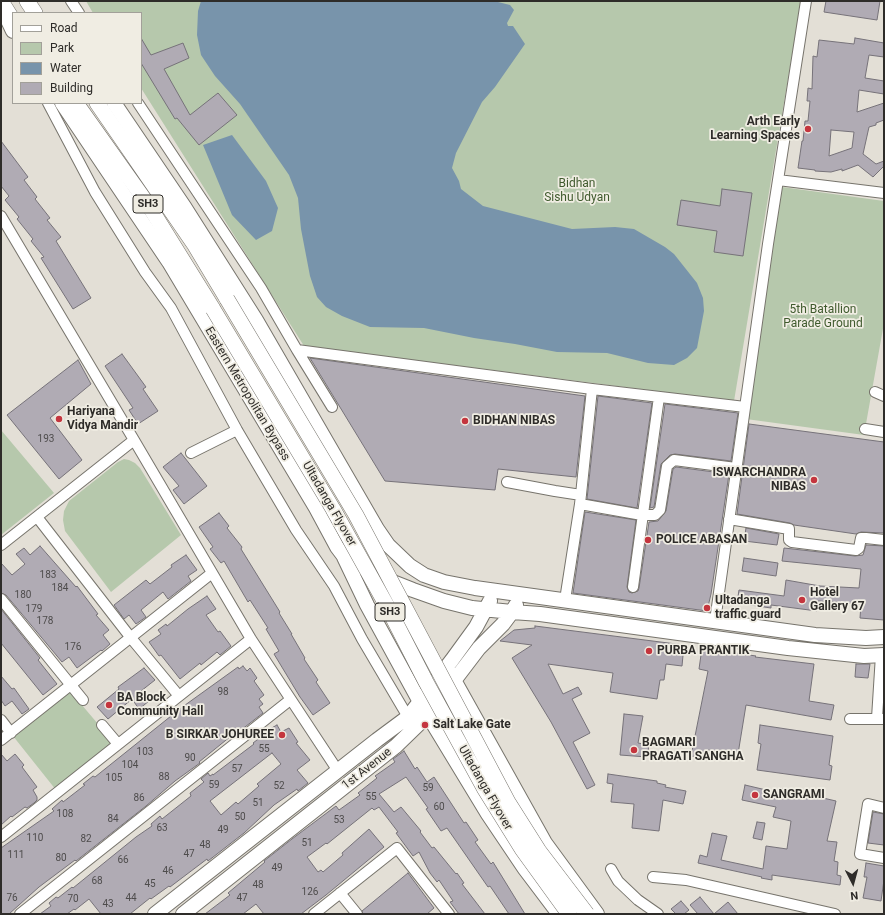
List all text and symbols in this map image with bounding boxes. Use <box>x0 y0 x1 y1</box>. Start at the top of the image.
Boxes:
legend <box>12 12 142 104</box>
text: Road <box>50 21 78 35</box>
text: Park <box>50 41 74 55</box>
text: Water <box>50 61 81 75</box>
text: Building <box>50 81 93 95</box>
place label: Arth Early Learning Spaces <box>710 115 800 143</box>
marker: Arth Early Learning Spaces <box>803 124 813 134</box>
park label: Bidhan Sishu Udyan <box>544 177 610 205</box>
road number: SH3 <box>133 195 163 213</box>
park label: 5th Batallion Parade Ground <box>783 303 863 331</box>
street label: Eastern Metropolitan Bypass <box>201 325 293 463</box>
place label: Hariyana Vidya Mandir <box>67 405 138 433</box>
marker: Hariyana Vidya Mandir <box>54 414 64 424</box>
place label: BIDHAN NIBAS <box>473 414 555 428</box>
marker: BIDHAN NIBAS <box>460 416 470 426</box>
house number: 193 <box>38 433 54 445</box>
street label: Ultadanga Flyover <box>299 459 359 549</box>
place label: ISWARCHANDRA NIBAS <box>713 466 806 494</box>
marker: ISWARCHANDRA NIBAS <box>809 475 819 485</box>
place label: POLICE ABASAN <box>656 533 747 547</box>
marker: POLICE ABASAN <box>643 535 653 545</box>
house number: 183 <box>40 569 56 581</box>
house number: 184 <box>52 582 68 594</box>
place label: Hotel Gallery 67 <box>810 586 865 614</box>
house number: 180 <box>15 589 31 601</box>
place label: Ultadanga traffic guard <box>715 594 781 622</box>
marker: Hotel Gallery 67 <box>797 595 807 605</box>
house number: 179 <box>26 603 42 615</box>
road number: SH3 <box>375 603 405 621</box>
marker: Ultadanga traffic guard <box>702 603 712 613</box>
house number: 178 <box>37 615 53 627</box>
house number: 176 <box>65 641 81 653</box>
place label: PURBA PRANTIK <box>657 644 749 658</box>
marker: PURBA PRANTIK <box>644 646 654 656</box>
house number: 98 <box>217 686 229 698</box>
place label: BA Block Community Hall <box>117 691 203 719</box>
marker: BA Block Community Hall <box>104 700 114 710</box>
place label: Salt Lake Gate <box>433 718 511 732</box>
marker: Salt Lake Gate <box>420 720 430 730</box>
place label: B SIRKAR JOHUREE <box>166 728 274 742</box>
marker: B SIRKAR JOHUREE <box>277 730 287 740</box>
place label: BAGMARI PRAGATI SANGHA <box>642 736 744 764</box>
house number: 55 <box>258 743 270 755</box>
street label: Ultadanga Flyover <box>455 743 515 833</box>
street label: 1st Avenue <box>339 745 395 793</box>
marker: BAGMARI PRAGATI SANGHA <box>629 745 639 755</box>
house number: 103 <box>137 746 153 758</box>
house number: 90 <box>184 752 196 764</box>
house number: 104 <box>122 759 138 771</box>
house number: 57 <box>231 763 243 775</box>
house number: 88 <box>158 771 170 783</box>
house number: 105 <box>106 772 122 784</box>
house number: 59 <box>208 779 220 791</box>
house number: 52 <box>273 780 285 792</box>
house number: 59 <box>422 782 434 794</box>
place label: SANGRAMI <box>763 788 825 802</box>
marker: SANGRAMI <box>750 790 760 800</box>
house number: 55 <box>365 791 377 803</box>
house number: 86 <box>133 792 145 804</box>
house number: 51 <box>252 797 264 809</box>
house number: 60 <box>433 801 445 813</box>
house number: 108 <box>57 808 73 820</box>
house number: 50 <box>234 811 246 823</box>
house number: 84 <box>107 813 119 825</box>
house number: 53 <box>333 814 345 826</box>
house number: 63 <box>156 822 168 834</box>
house number: 49 <box>217 824 229 836</box>
house number: 110 <box>27 832 43 844</box>
house number: 82 <box>80 833 92 845</box>
house number: 51 <box>301 837 313 849</box>
house number: 48 <box>199 839 211 851</box>
house number: 47 <box>183 848 195 860</box>
house number: 111 <box>8 849 24 861</box>
house number: 80 <box>55 852 67 864</box>
house number: 66 <box>117 854 129 866</box>
house number: 49 <box>271 862 283 874</box>
north arrow <box>833 863 873 903</box>
house number: 46 <box>162 865 174 877</box>
house number: 68 <box>91 875 103 887</box>
house number: 45 <box>144 878 156 890</box>
house number: 48 <box>252 879 264 891</box>
house number: 126 <box>302 886 318 898</box>
text: N <box>850 889 859 902</box>
house number: 76 <box>6 892 18 904</box>
house number: 44 <box>125 892 137 904</box>
house number: 47 <box>236 892 248 904</box>
house number: 70 <box>67 893 79 905</box>
house number: 43 <box>102 898 114 910</box>

